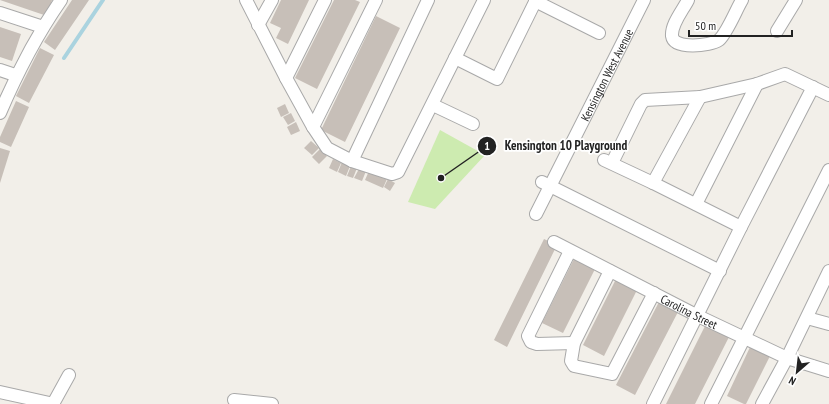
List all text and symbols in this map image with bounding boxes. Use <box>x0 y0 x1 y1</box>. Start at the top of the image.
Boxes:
scale bar <box>689 12 792 38</box>
text: 50 m <box>695 18 716 33</box>
street label: Kensington West Avenue <box>577 26 636 123</box>
callout: Kensington 10 Playground <box>477 133 635 158</box>
text: Kensington 10 Playground <box>505 137 627 154</box>
text: 1 <box>484 138 490 153</box>
street label: Carolina Street <box>658 291 721 332</box>
north arrow <box>777 352 817 392</box>
text: N <box>786 373 798 388</box>

